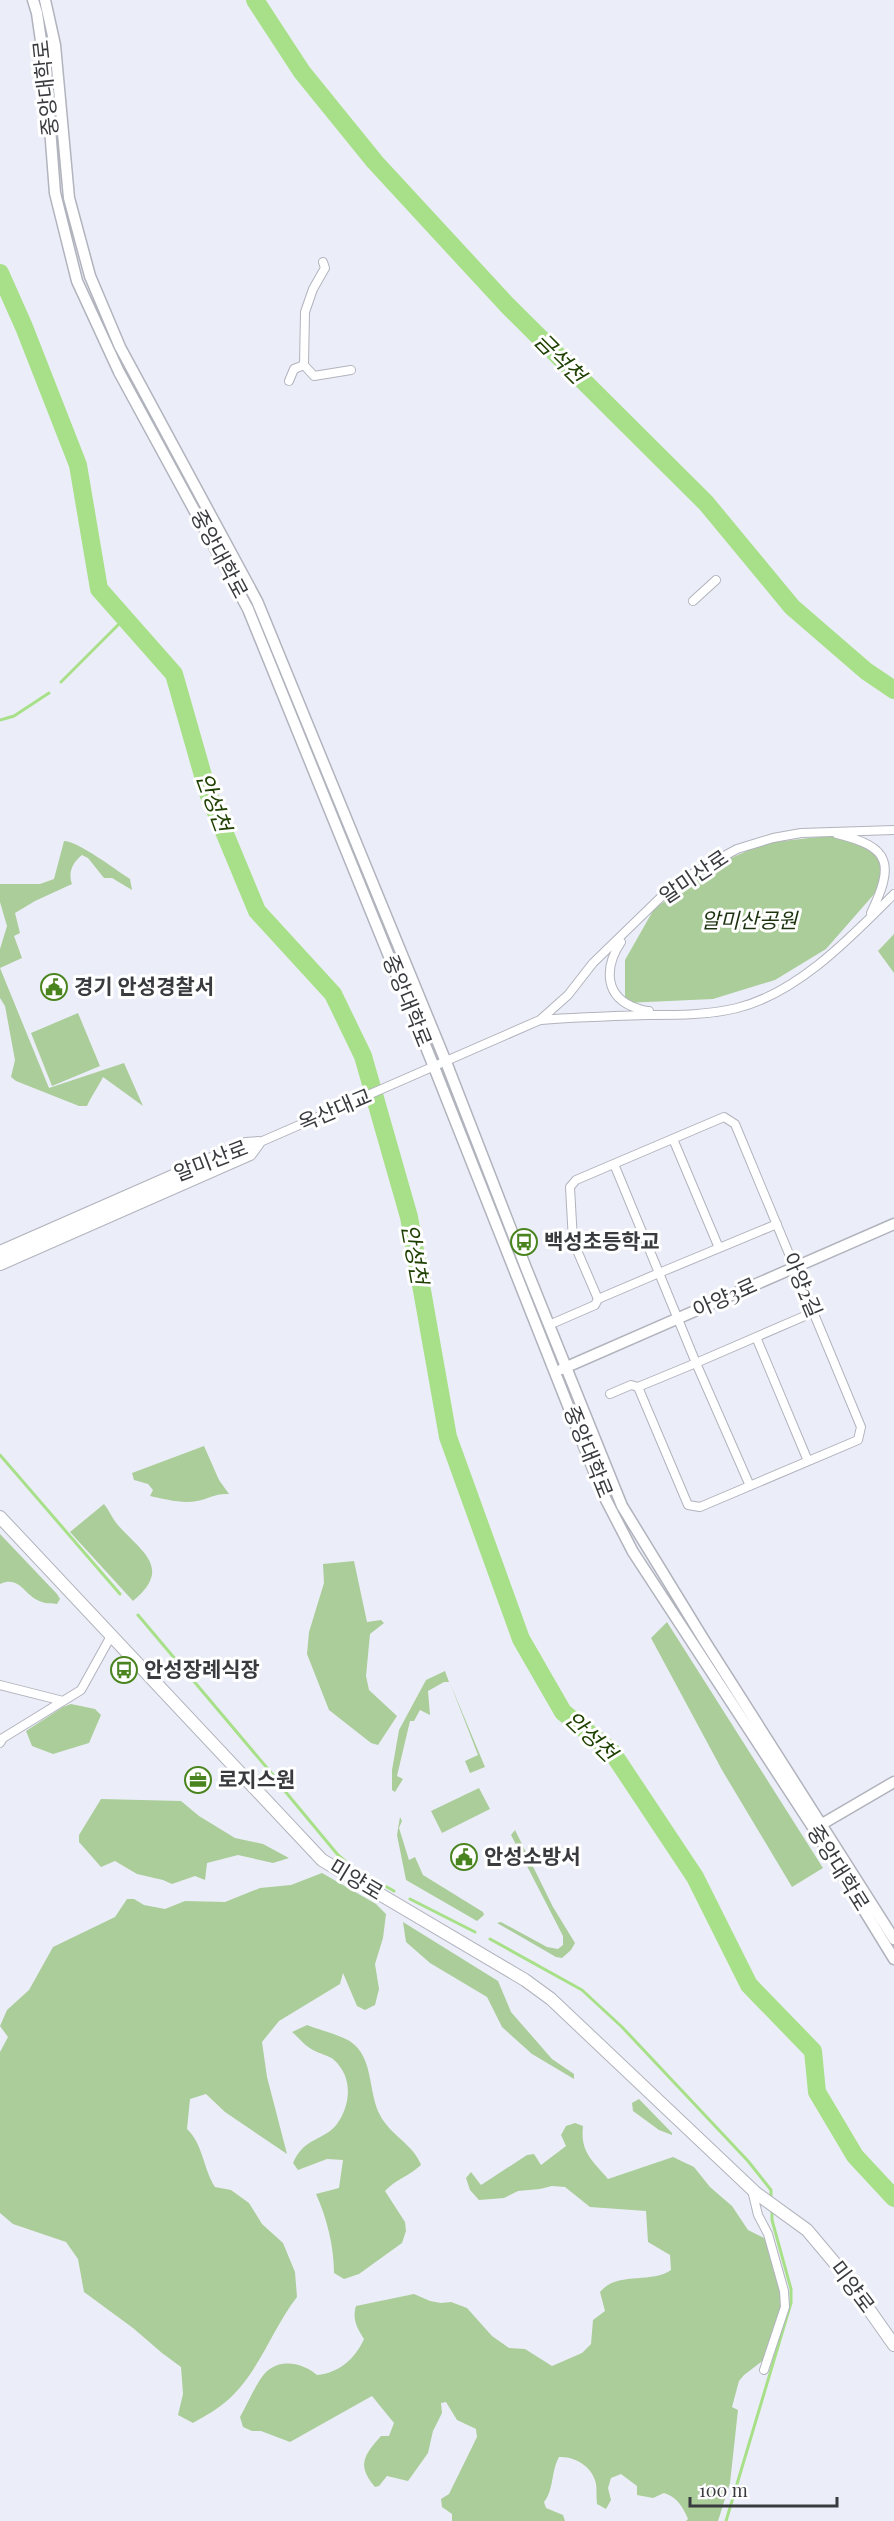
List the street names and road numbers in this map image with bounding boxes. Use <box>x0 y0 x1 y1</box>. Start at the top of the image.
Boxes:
street label: 중앙대학로 <box>25 39 63 138</box>
street label: 중앙대학로 <box>186 504 256 602</box>
street label: 알미산로 <box>653 842 733 909</box>
street label: 중앙대학로 <box>378 950 440 1050</box>
street label: 옥산대교 <box>293 1080 375 1136</box>
street label: 알미산로 <box>169 1132 251 1186</box>
street label: 아양2길 <box>778 1247 830 1321</box>
street label: 아양3로 <box>688 1270 761 1323</box>
street label: 중앙대학로 <box>559 1401 621 1501</box>
street label: 중앙대학로 <box>802 1819 877 1915</box>
street label: 미양로 <box>325 1851 389 1905</box>
street label: 미양로 <box>825 2254 882 2317</box>

